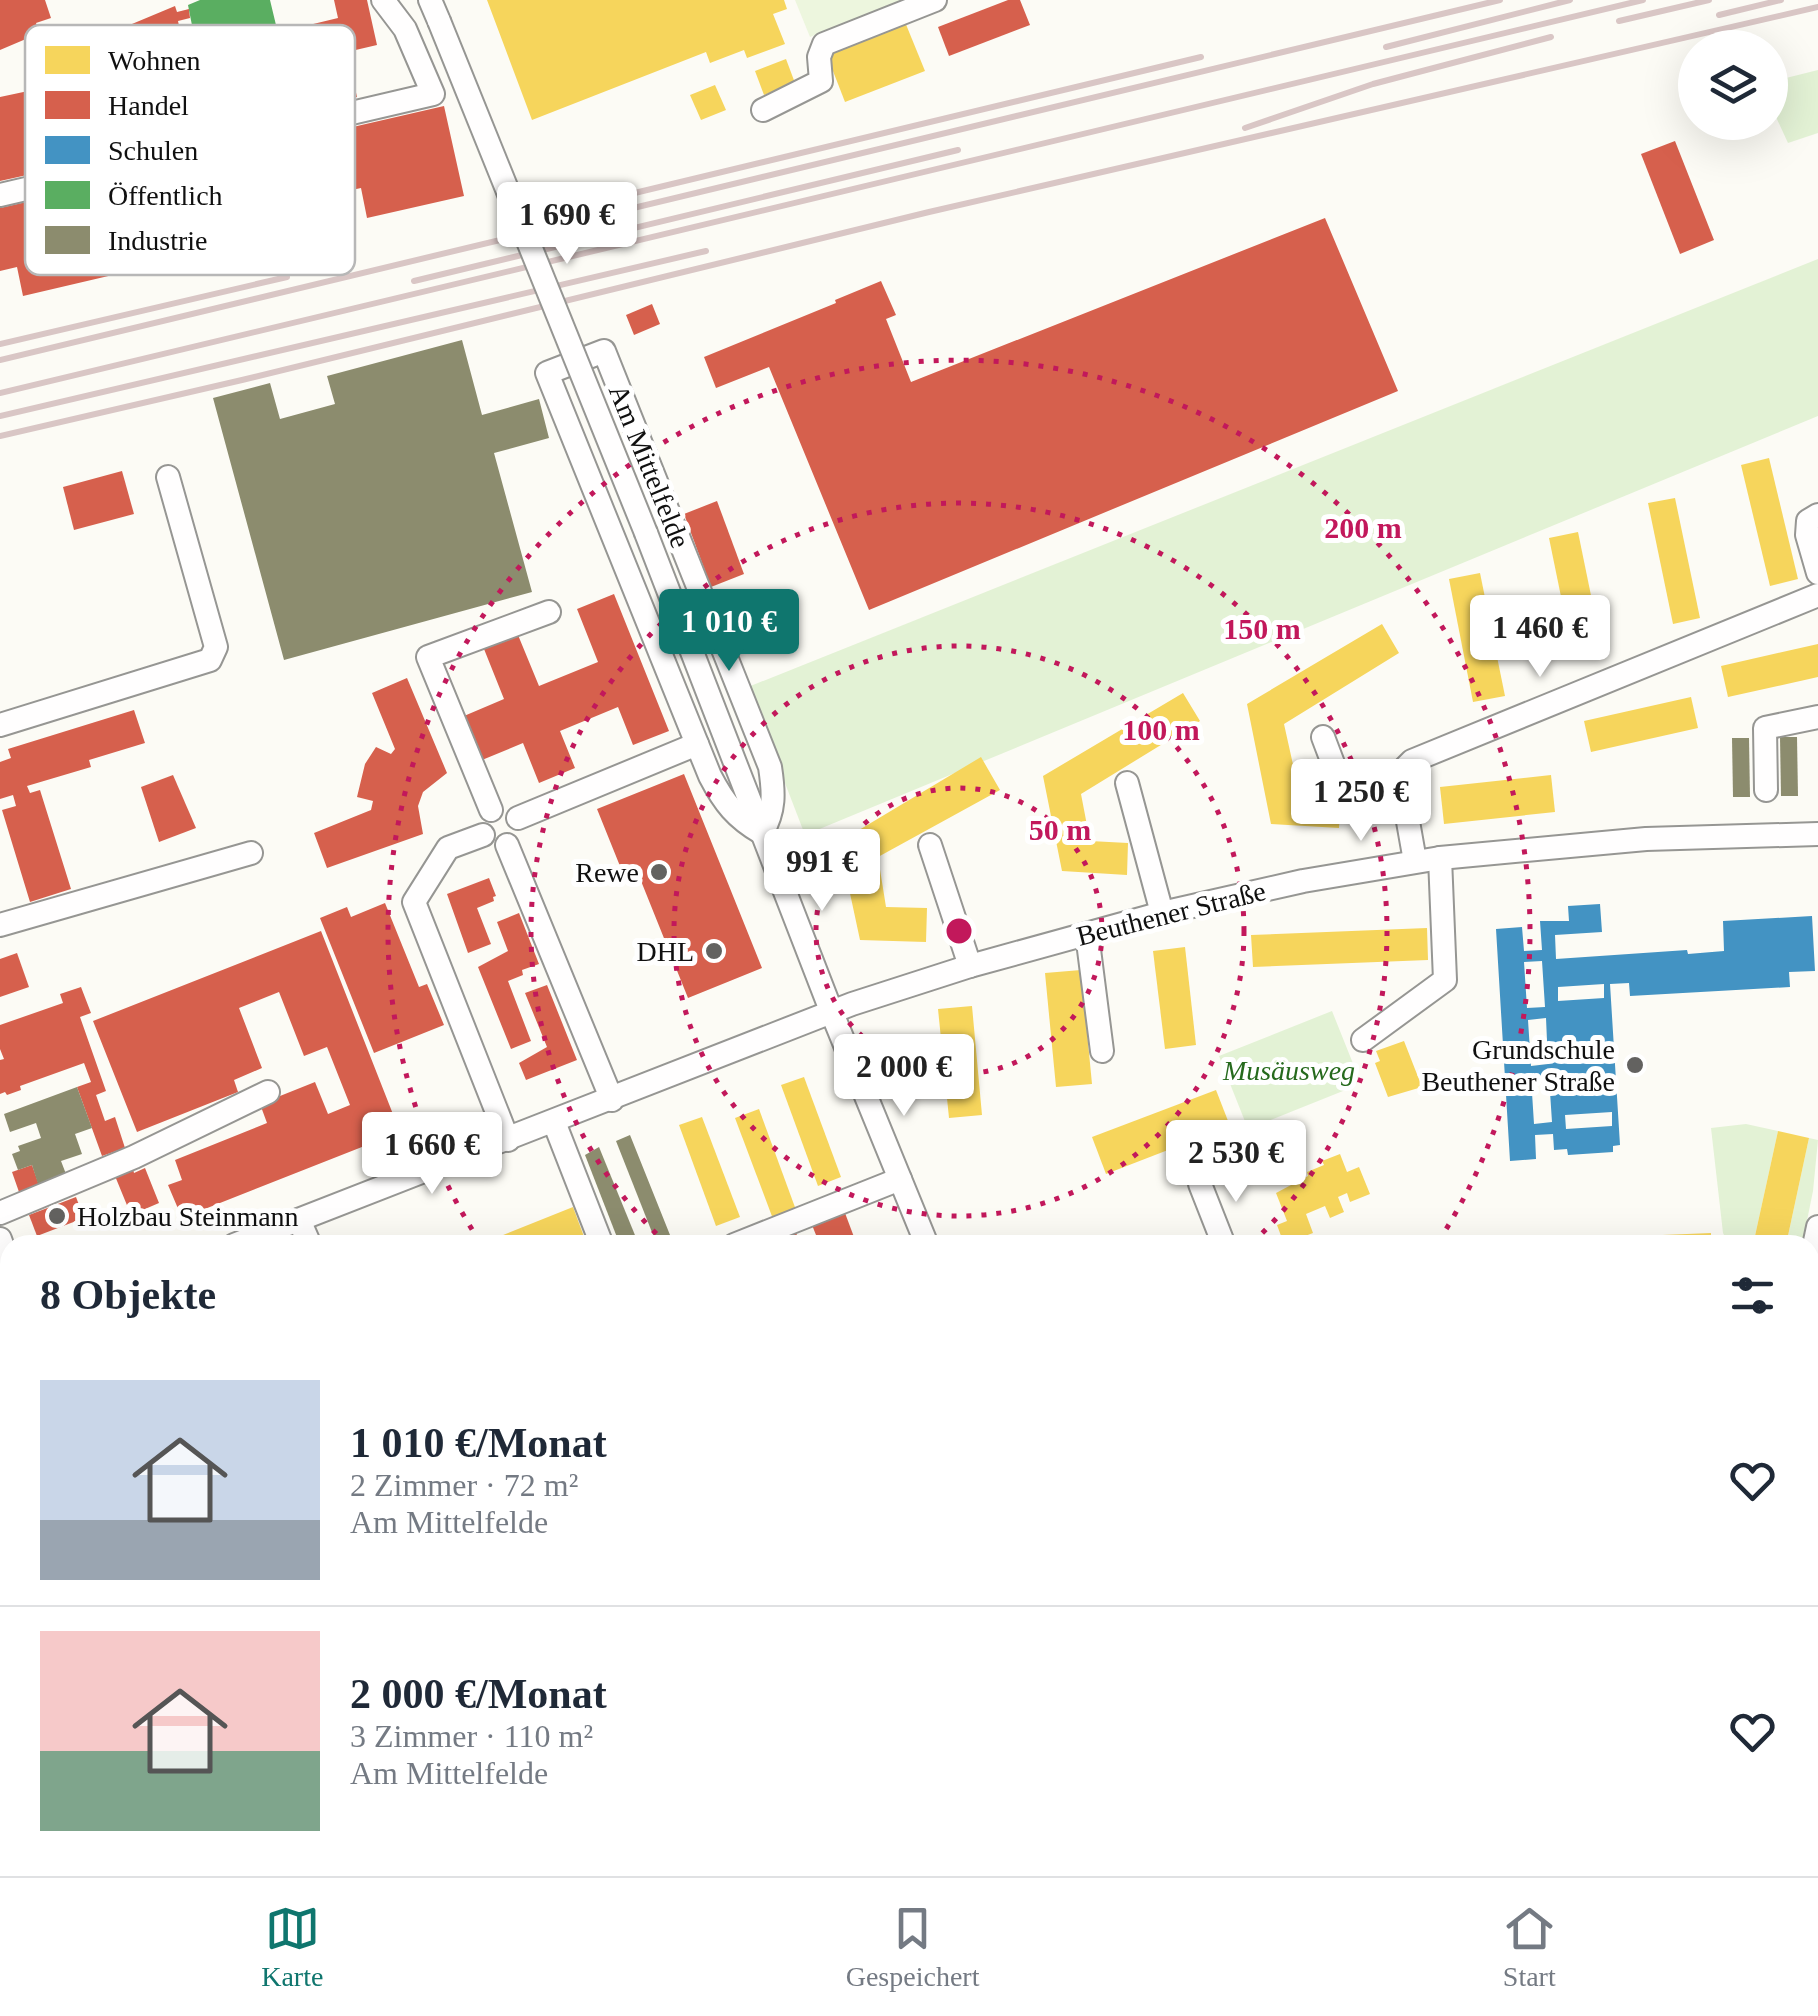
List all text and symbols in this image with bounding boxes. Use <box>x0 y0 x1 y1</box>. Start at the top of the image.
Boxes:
legend <box>25 25 355 275</box>
map controls <box>1678 30 1788 140</box>
button: layers <box>1678 30 1788 140</box>
text: Wohnen <box>108 45 201 76</box>
text: Handel <box>108 90 189 121</box>
text: Schulen <box>108 135 198 166</box>
text: Öffentlich <box>108 180 223 211</box>
pin: 1 690 € <box>475 182 659 267</box>
text: 1 690 € <box>519 196 615 232</box>
text: Industrie <box>108 225 208 256</box>
street label: Am Mittelfelde <box>603 380 696 552</box>
text: 200 m <box>1324 511 1402 544</box>
pin: 1 010 € <box>637 589 821 674</box>
pin: 1 460 € <box>1448 595 1632 680</box>
text: 1 010 € <box>681 603 777 639</box>
text: 1 460 € <box>1492 609 1588 645</box>
text: 150 m <box>1223 612 1301 645</box>
text: 100 m <box>1122 713 1200 746</box>
pin: 1 250 € <box>1269 759 1453 844</box>
text: 1 250 € <box>1313 773 1409 809</box>
text: 50 m <box>1029 813 1091 846</box>
pin: 991 € <box>752 829 892 914</box>
text: 991 € <box>786 843 858 879</box>
place label: Rewe <box>575 857 639 888</box>
marker: Rewe <box>648 861 670 883</box>
street label: Beuthener Straße <box>1073 875 1269 952</box>
centre of rings <box>941 913 977 949</box>
place label: DHL <box>636 936 694 967</box>
marker: DHL <box>703 940 725 962</box>
pin: 2 000 € <box>812 1034 996 1119</box>
place label: Grundschule Beuthener Straße <box>1421 1034 1615 1097</box>
text: 2 000 € <box>856 1048 952 1084</box>
marker: Grundschule Beuthener Straße <box>1624 1054 1646 1076</box>
park label: Musäusweg <box>1222 1055 1355 1086</box>
pin: 1 660 € <box>340 1112 524 1197</box>
pin: 2 530 € <box>1144 1120 1328 1205</box>
text: 1 660 € <box>384 1126 480 1162</box>
text: 2 530 € <box>1188 1134 1284 1170</box>
place label: Holzbau Steinmann <box>77 1201 299 1232</box>
marker: Holzbau Steinmann <box>46 1205 68 1227</box>
icon: filters <box>1725 1268 1780 1323</box>
text: 8 Objekte <box>40 1272 216 1318</box>
icon: home <box>120 1420 240 1540</box>
text: 1 010 €/Monat <box>350 1420 607 1466</box>
icon: heart <box>1725 1453 1780 1508</box>
text: 2 Zimmer · 72 m² <box>350 1467 578 1503</box>
text: Am Mittelfelde <box>350 1504 548 1540</box>
icon: home <box>120 1671 240 1791</box>
text: 2 000 €/Monat <box>350 1671 607 1717</box>
icon: heart <box>1725 1704 1780 1759</box>
text: 3 Zimmer · 110 m² <box>350 1718 593 1754</box>
text: Am Mittelfelde <box>350 1755 548 1791</box>
tab: Karte <box>261 1901 323 1993</box>
tab: Gespeichert <box>846 1901 979 1993</box>
tab: Start <box>1502 1901 1557 1993</box>

